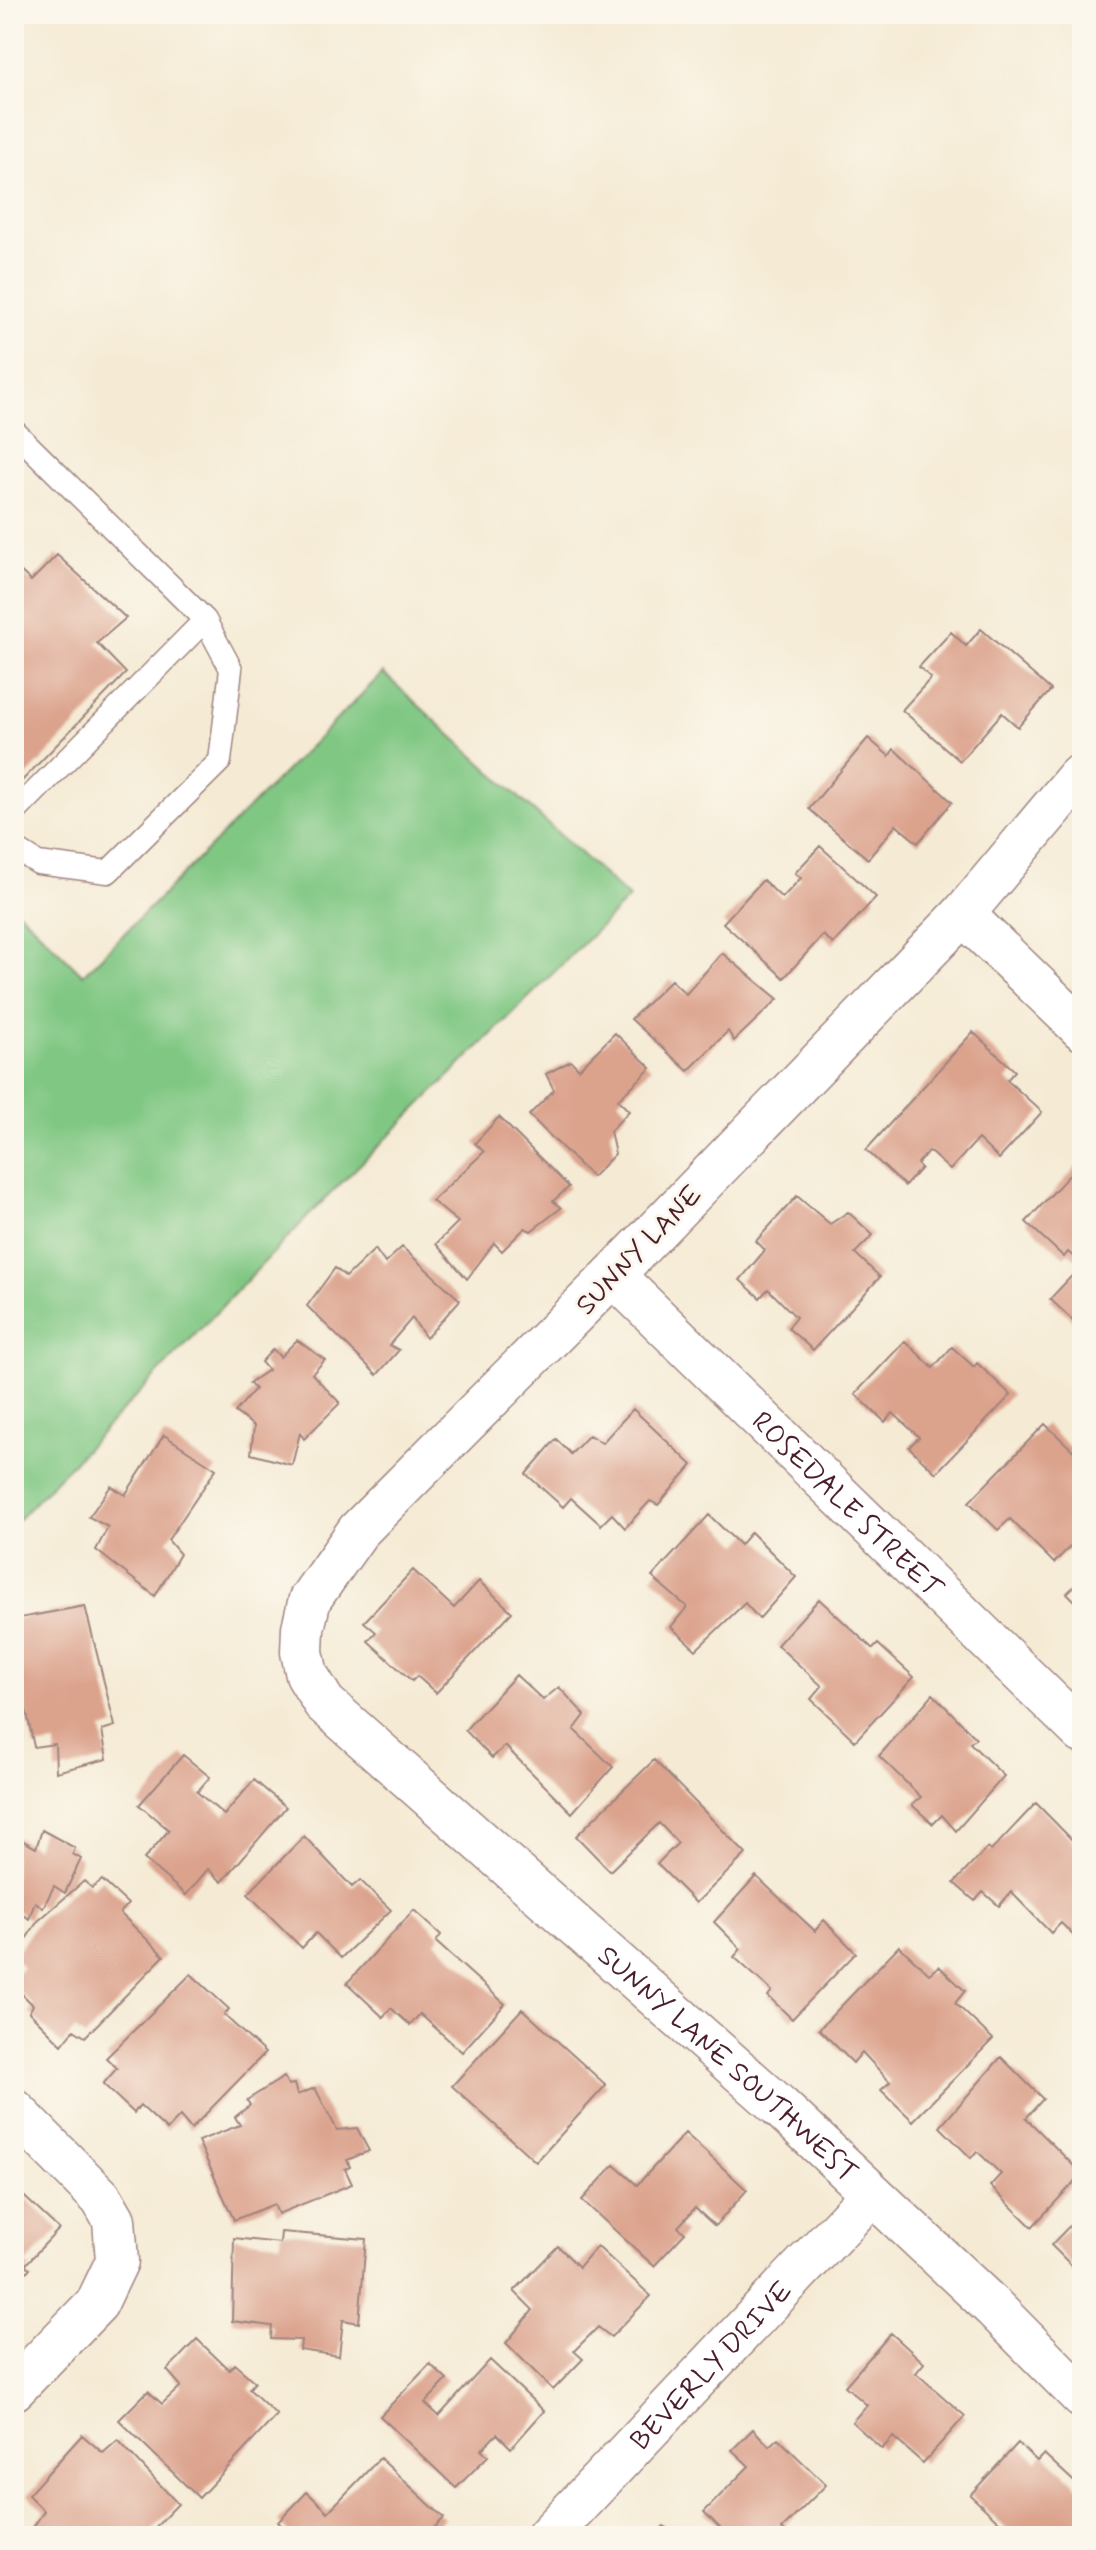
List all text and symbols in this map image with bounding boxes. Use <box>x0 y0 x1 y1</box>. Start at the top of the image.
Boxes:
street label: SUNNY LANE <box>568 1178 711 1324</box>
street label: ROSEDALE STREET <box>743 1404 950 1608</box>
street label: SUNNY LANE SOUTHWEST <box>589 1938 865 2192</box>
street label: BEVERLY DRIVE <box>623 2274 801 2459</box>

